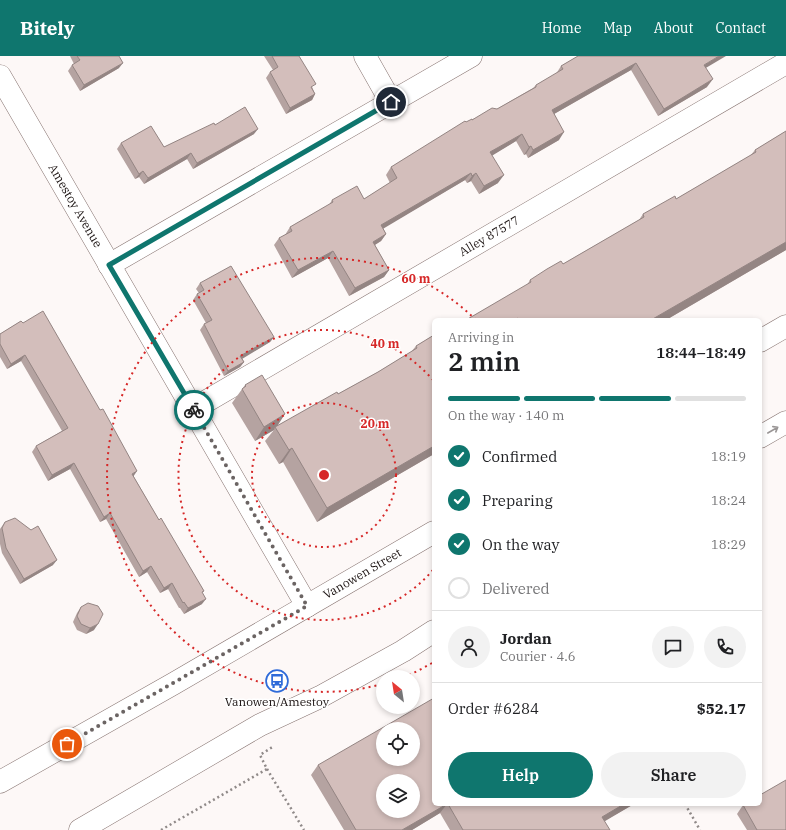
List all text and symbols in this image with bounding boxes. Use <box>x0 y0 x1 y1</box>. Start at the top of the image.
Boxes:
text: Bitely <box>20 16 75 40</box>
text: Home <box>542 19 581 37</box>
text: Map <box>603 19 632 37</box>
text: About <box>654 19 693 37</box>
text: Contact <box>715 19 766 37</box>
pin <box>374 85 408 119</box>
icon: home <box>380 91 402 113</box>
street label: Amestoy Avenue <box>45 161 106 250</box>
street label: Alley 87577 <box>456 212 522 259</box>
text: 60 m <box>402 271 431 286</box>
text: Arriving in <box>448 329 514 346</box>
text: 40 m <box>371 336 400 351</box>
text: 18:44–18:49 <box>656 343 746 362</box>
text: 2 min <box>448 344 520 378</box>
courier <box>174 390 214 430</box>
icon: bike <box>183 399 205 421</box>
text: On the way · 140 m <box>448 407 564 424</box>
text: 20 m <box>361 416 390 431</box>
one-way arrow <box>767 425 779 433</box>
icon: check <box>448 445 470 467</box>
text: Confirmed <box>482 447 557 466</box>
text: 18:19 <box>711 448 746 465</box>
centre of rings <box>317 468 331 482</box>
icon: check <box>448 489 470 511</box>
text: Preparing <box>482 491 553 510</box>
text: 18:24 <box>711 492 746 509</box>
icon: check <box>448 533 470 555</box>
text: On the way <box>482 535 560 554</box>
text: 18:29 <box>711 536 746 553</box>
street label: Vanowen Street <box>320 545 404 602</box>
text: Delivered <box>482 579 550 598</box>
button: person <box>448 626 490 668</box>
button: chat <box>652 626 694 668</box>
button: phone <box>704 626 746 668</box>
text: Jordan <box>500 629 552 648</box>
text: Courier · 4.6 <box>500 648 576 665</box>
bus stop icon: Vanowen/Amestoy <box>264 668 290 694</box>
north arrow <box>376 670 420 714</box>
map controls <box>376 670 420 818</box>
place label: Vanowen/Amestoy <box>225 694 330 709</box>
text: Order #6284 <box>448 699 539 718</box>
text: $52.17 <box>697 699 746 718</box>
button: locate <box>376 722 420 766</box>
pin <box>50 727 84 761</box>
icon: bag <box>56 733 78 755</box>
button: Help <box>448 752 593 798</box>
button: Share <box>601 752 746 798</box>
button: layers <box>376 774 420 818</box>

